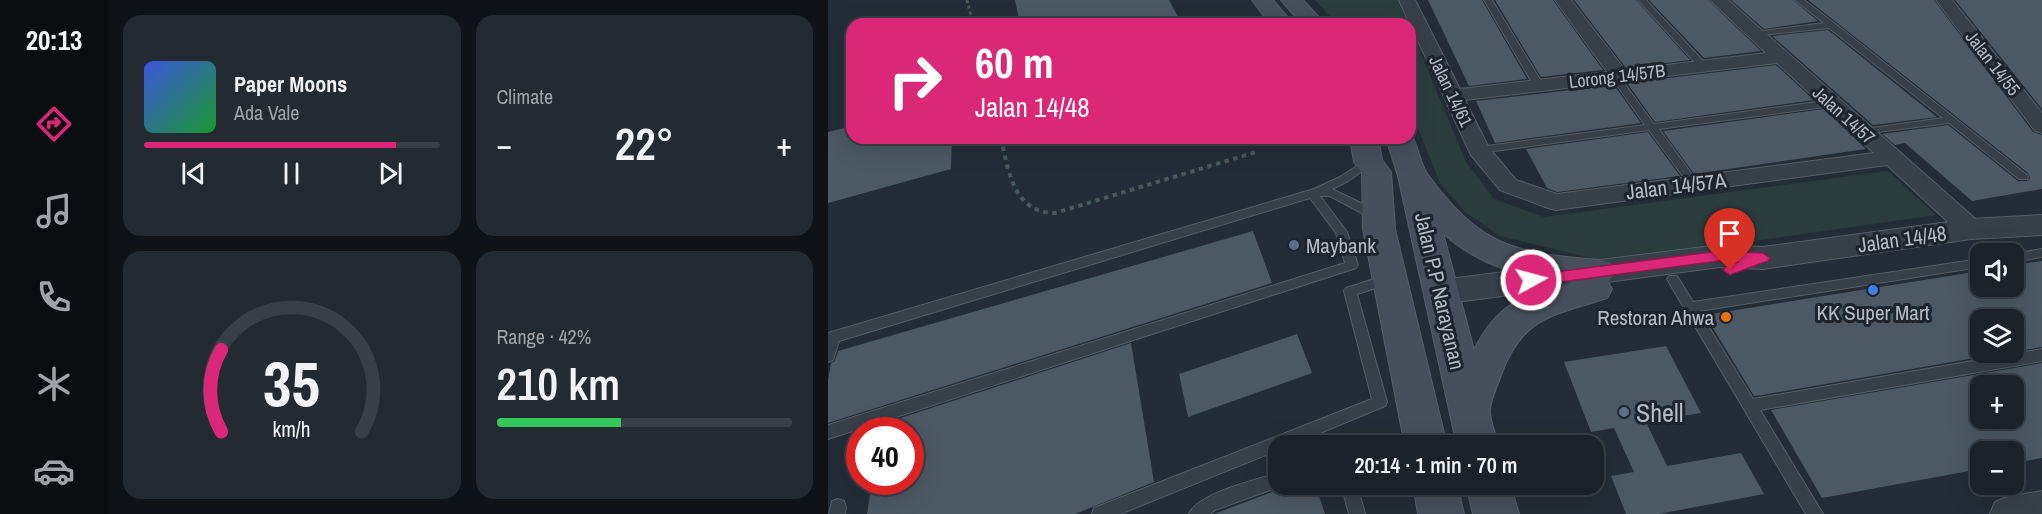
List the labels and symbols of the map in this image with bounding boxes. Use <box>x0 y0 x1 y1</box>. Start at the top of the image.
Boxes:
street label: Jalan 14/55 <box>1960 25 2026 101</box>
street label: Jalan 14/61 <box>1423 51 1479 131</box>
street label: Lorong 14/57B <box>1567 58 1667 94</box>
street label: Jalan 14/57 <box>1807 80 1881 150</box>
street label: Jalan 14/57A <box>1624 165 1728 207</box>
pin <box>1704 208 1755 270</box>
street label: Jalan P.P Narayanan <box>1408 210 1472 372</box>
street label: Jalan 14/48 <box>1856 218 1948 260</box>
place label: Maybank <box>1306 231 1376 260</box>
marker: Maybank <box>1287 238 1301 252</box>
position arrow <box>1499 248 1563 312</box>
marker: KK Super Mart <box>1866 283 1880 297</box>
place label: KK Super Mart <box>1817 298 1930 327</box>
place label: Restoran Ahwa <box>1597 303 1714 332</box>
marker: Restoran Ahwa <box>1719 310 1733 324</box>
place label: Shell <box>1636 395 1683 430</box>
marker: Shell <box>1617 405 1631 419</box>
speed limit sign: 40 <box>846 417 924 495</box>

